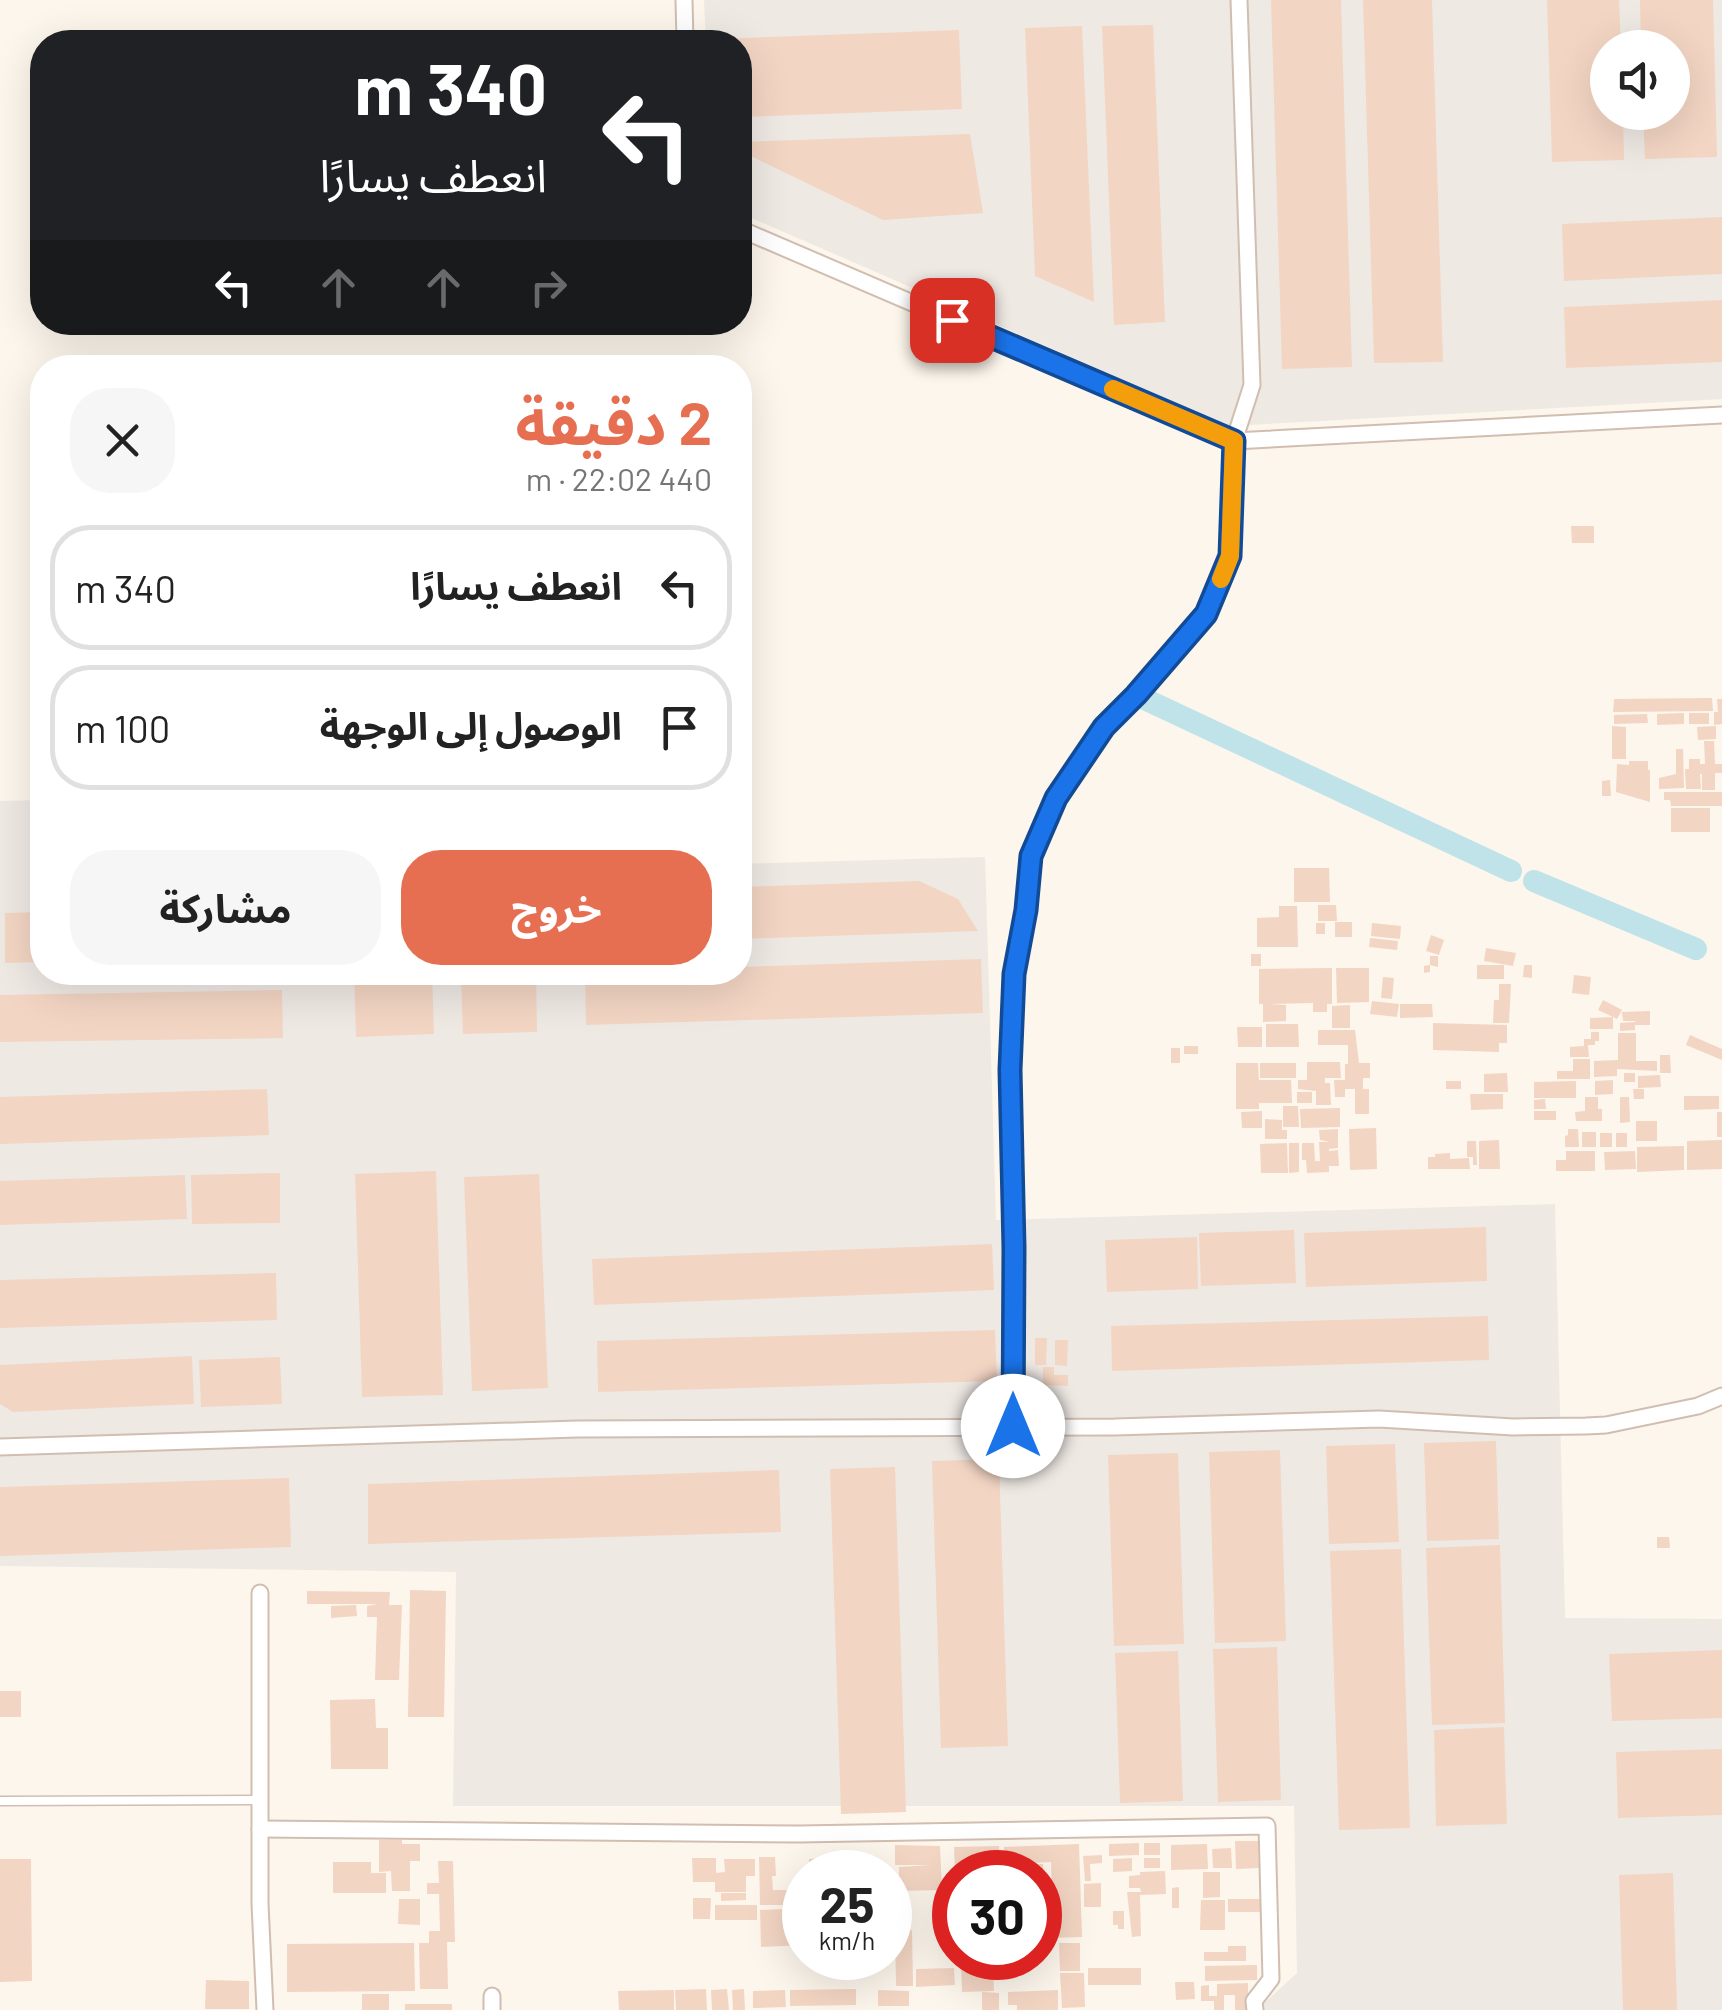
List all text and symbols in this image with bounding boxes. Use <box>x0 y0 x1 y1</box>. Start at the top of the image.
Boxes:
map controls <box>1590 30 1690 130</box>
button: sound <box>1590 30 1690 130</box>
text: 340 m <box>354 45 547 129</box>
icon: left <box>582 70 712 200</box>
text: انعطف يسارًا <box>319 147 547 201</box>
icon: left <box>206 260 261 315</box>
icon: ahead <box>311 260 366 315</box>
icon: ahead <box>416 260 471 315</box>
icon: right <box>521 260 576 315</box>
pin <box>910 278 995 363</box>
icon: arrive <box>925 293 980 348</box>
text: 2 دقيقة <box>515 385 712 457</box>
button: close <box>70 388 175 493</box>
text: 440 m · 22:02 <box>526 459 712 497</box>
icon: left <box>652 560 707 615</box>
text: انعطف يسارًا <box>410 562 622 608</box>
text: 340 m <box>75 565 176 611</box>
icon: arrive <box>652 700 707 755</box>
text: الوصول إلى الوجهة <box>320 702 622 748</box>
text: 100 m <box>75 705 170 751</box>
button: مشاركة <box>70 850 381 965</box>
button: خروج <box>401 850 712 965</box>
position arrow <box>961 1374 1065 1478</box>
speed limit sign: 30 <box>932 1850 1062 1980</box>
text: 25 <box>820 1873 874 1933</box>
text: km/h <box>819 1925 875 1955</box>

